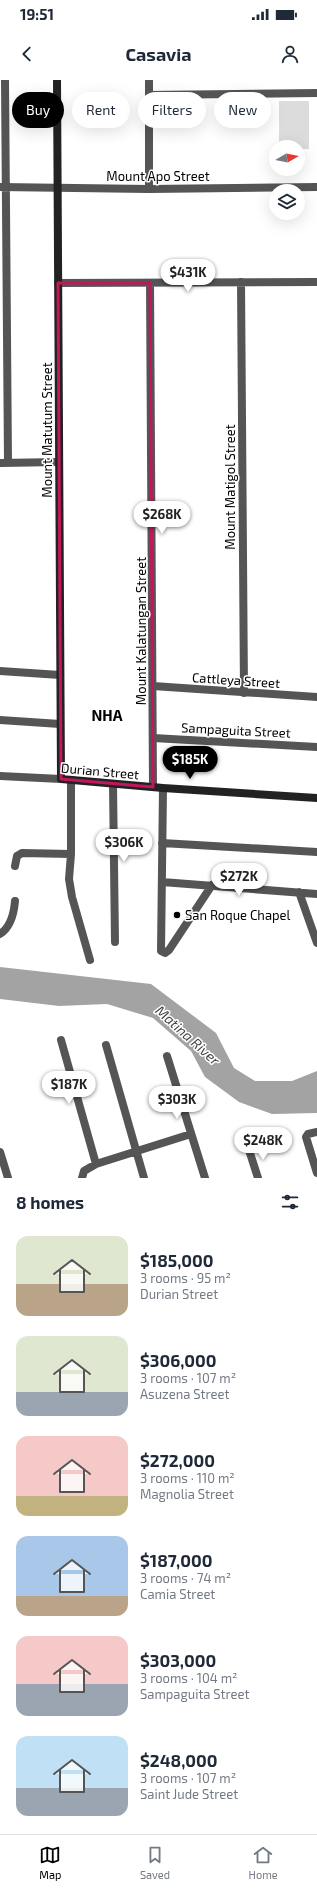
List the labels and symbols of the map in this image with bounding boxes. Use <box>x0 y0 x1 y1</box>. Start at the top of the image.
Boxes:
north arrow <box>269 140 305 176</box>
street label: Mount Apo Street <box>106 168 210 184</box>
pin: $431K <box>160 259 216 293</box>
street label: Mount Matutum Street <box>39 362 55 498</box>
street label: Mount Matigol Street <box>222 424 238 550</box>
pin: $268K <box>134 501 190 535</box>
street label: Mount Kalatungan Street <box>133 557 149 705</box>
street label: Cattleya Street <box>191 669 281 691</box>
district label: NHA <box>92 706 123 724</box>
street label: Sampaguita Street <box>181 719 291 741</box>
pin: $185K <box>162 746 218 780</box>
street label: Durian Street <box>60 760 140 782</box>
pin: $306K <box>96 829 152 863</box>
pin: $272K <box>211 863 267 897</box>
place label: San Roque Chapel <box>185 907 291 923</box>
marker: San Roque Chapel <box>172 910 182 920</box>
water label: Matina River <box>152 1002 224 1069</box>
pin: $187K <box>41 1071 97 1105</box>
pin: $303K <box>149 1086 205 1120</box>
pin: $248K <box>235 1127 291 1161</box>

